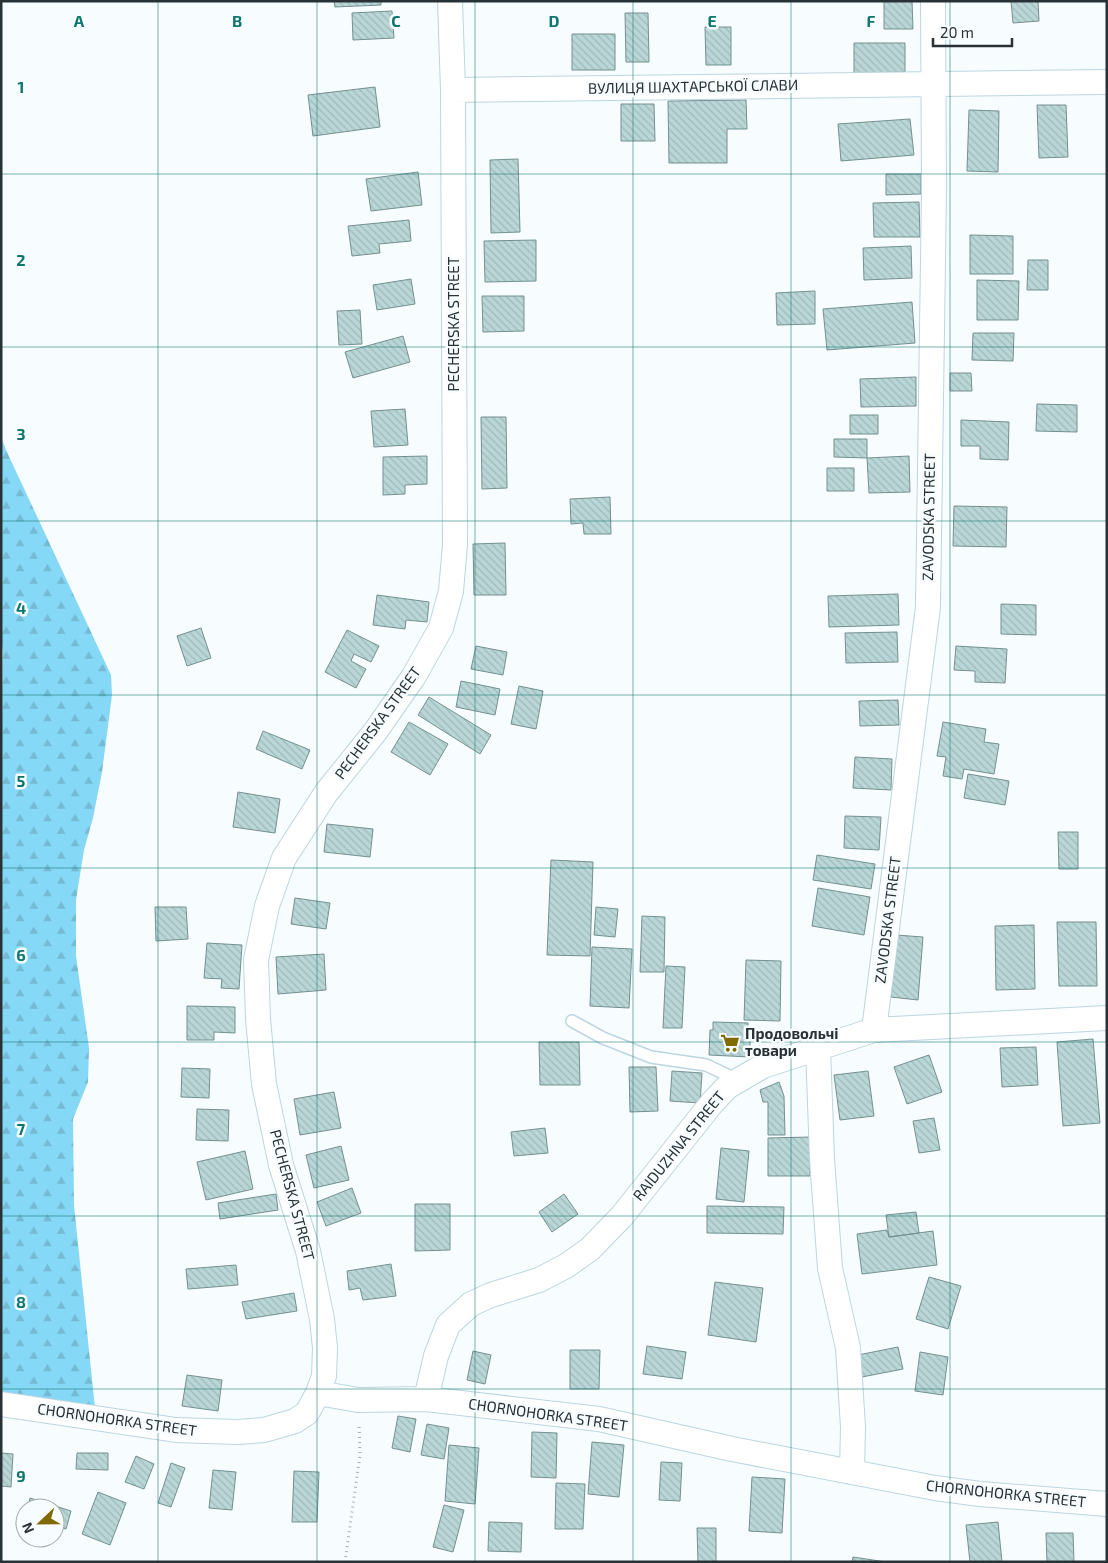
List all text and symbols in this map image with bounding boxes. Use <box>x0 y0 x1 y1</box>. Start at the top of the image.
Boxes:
text: A <box>74 11 85 30</box>
text: B <box>232 11 242 30</box>
text: C <box>391 11 401 30</box>
text: D <box>549 11 560 30</box>
text: E <box>707 11 717 30</box>
text: F <box>867 11 876 30</box>
scale bar <box>933 15 1012 47</box>
text: 20 m <box>940 23 974 41</box>
street label: ВУЛИЦЯ ШАХТАРСЬКОЇ СЛАВИ <box>588 75 798 97</box>
text: 1 <box>18 77 24 96</box>
text: 2 <box>16 250 26 269</box>
street label: PECHERSKA STREET <box>444 256 462 391</box>
text: 3 <box>16 424 26 443</box>
street label: ZAVODSKA STREET <box>918 453 938 581</box>
text: 4 <box>16 598 26 617</box>
street label: PECHERSKA STREET <box>330 662 424 782</box>
text: 5 <box>17 771 26 790</box>
street label: ZAVODSKA STREET <box>870 855 904 984</box>
text: 6 <box>16 945 26 964</box>
place label: Продовольчі товари <box>745 1024 839 1059</box>
supermarket icon: Продовольчі товари <box>719 1032 741 1054</box>
street label: RAIDUZHNA STREET <box>628 1087 728 1204</box>
text: 7 <box>17 1119 26 1138</box>
street label: PECHERSKA STREET <box>267 1127 319 1262</box>
text: 8 <box>16 1292 26 1311</box>
street label: CHORNOHORKA STREET <box>467 1394 629 1434</box>
street label: CHORNOHORKA STREET <box>36 1399 198 1439</box>
text: 9 <box>16 1466 26 1485</box>
street label: CHORNOHORKA STREET <box>925 1476 1087 1510</box>
north arrow <box>15 1498 65 1548</box>
text: N <box>18 1520 37 1536</box>

